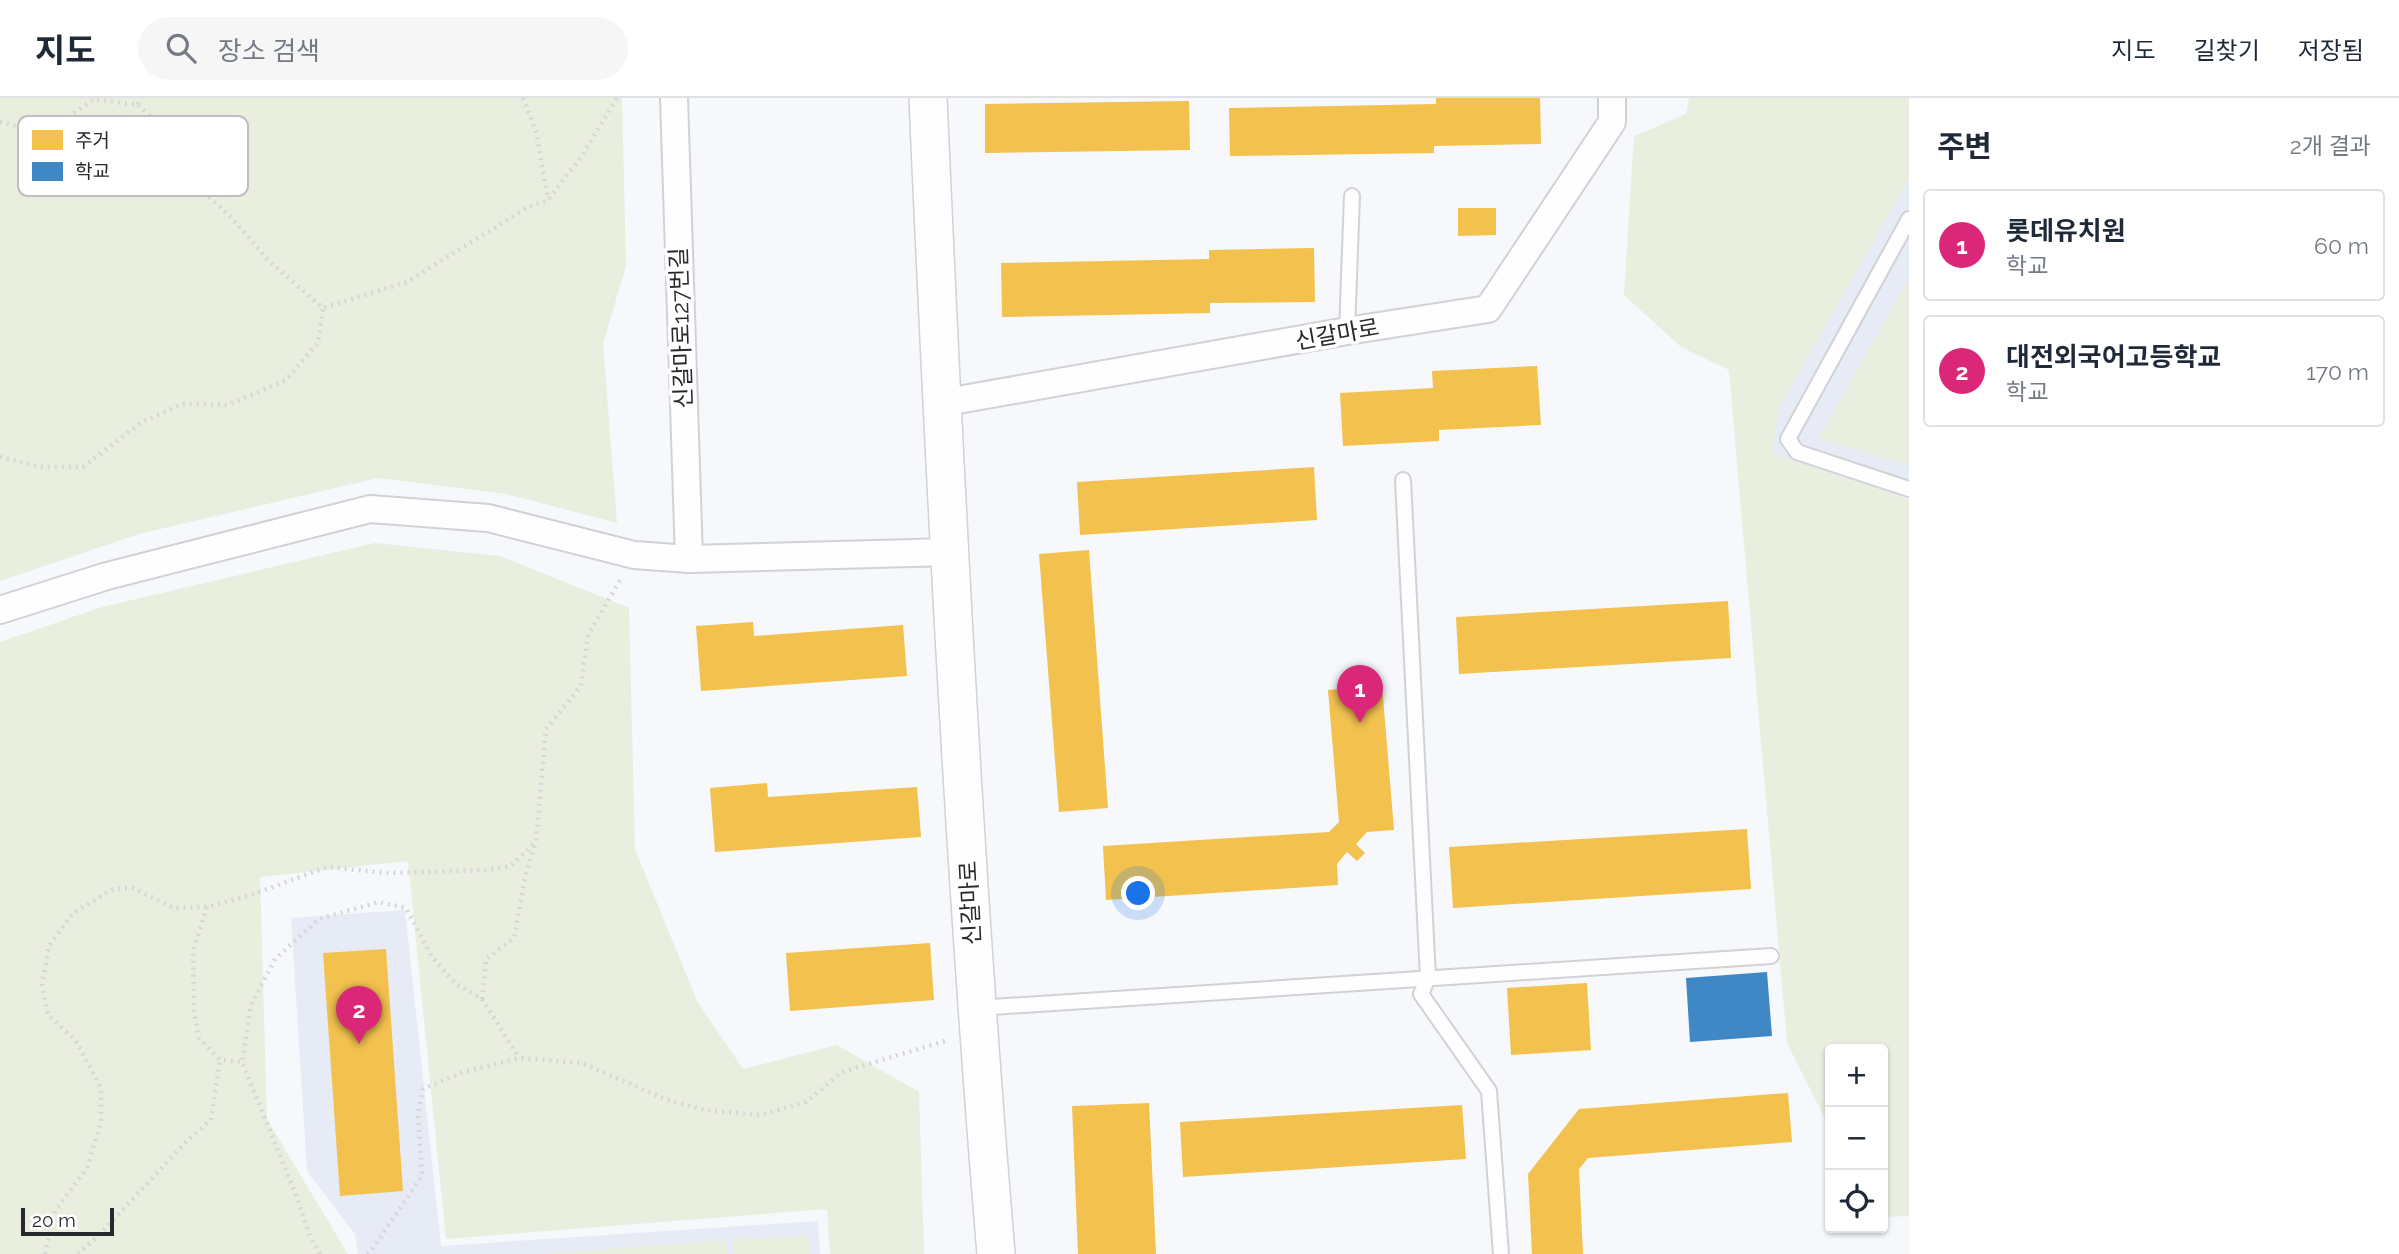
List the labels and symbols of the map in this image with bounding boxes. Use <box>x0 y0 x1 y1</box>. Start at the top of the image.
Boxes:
legend <box>18 116 248 196</box>
text: 주거 <box>75 129 110 151</box>
text: 학교 <box>75 160 110 182</box>
street label: 신갈마로127번길 <box>664 247 697 409</box>
street label: 신갈마로 <box>1293 313 1381 354</box>
pin: 1 <box>1337 665 1383 723</box>
street label: 신갈마로 <box>954 860 985 946</box>
your location <box>1121 876 1155 910</box>
pin: 2 <box>336 986 382 1044</box>
scale bar <box>21 1205 114 1237</box>

